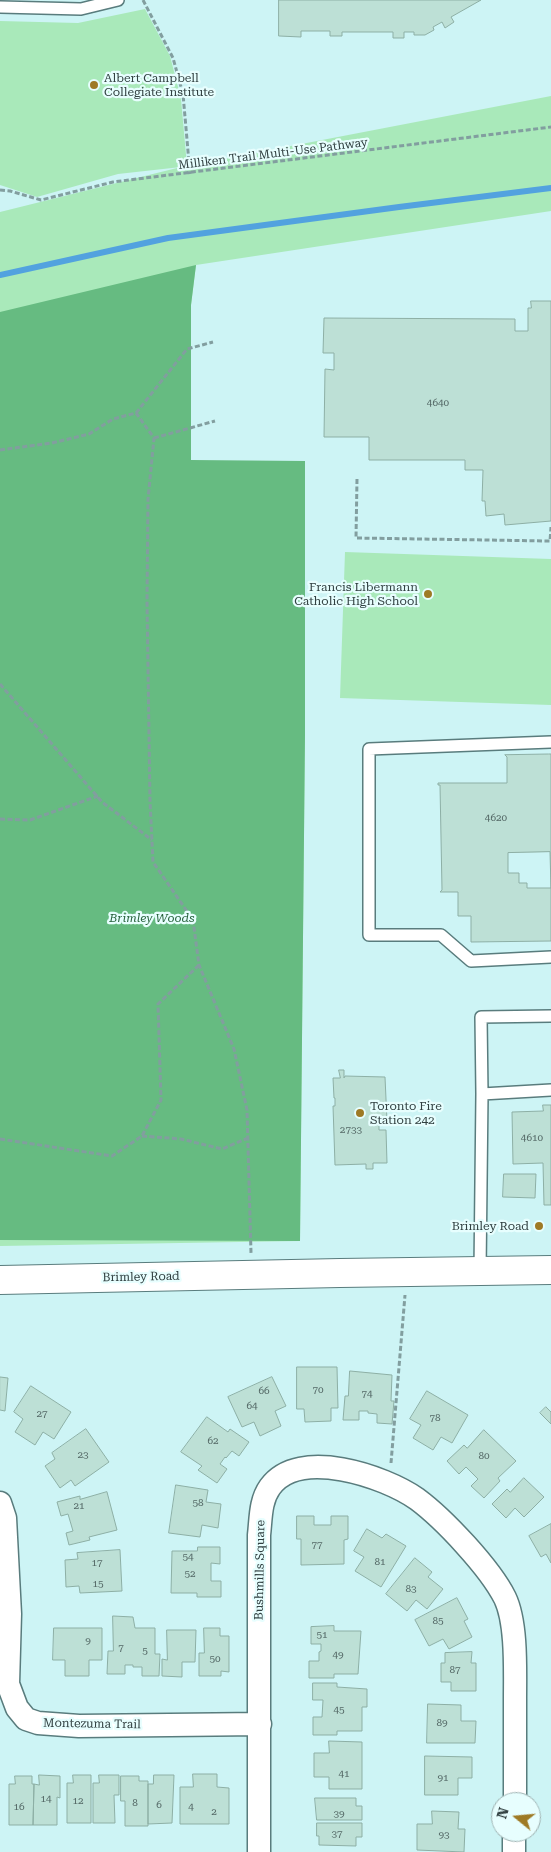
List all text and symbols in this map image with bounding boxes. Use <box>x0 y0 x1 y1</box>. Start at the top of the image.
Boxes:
place label: Albert Campbell Collegiate Institute <box>104 71 214 99</box>
marker: Albert Campbell Collegiate Institute <box>88 79 100 91</box>
street label: Milliken Trail Multi-Use Pathway <box>177 135 369 173</box>
house number: 4640 <box>427 397 449 409</box>
place label: Francis Libermann Catholic High School <box>294 580 418 608</box>
marker: Francis Libermann Catholic High School <box>422 588 434 600</box>
house number: 4620 <box>485 812 507 824</box>
park label: Brimley Woods <box>109 911 195 925</box>
place label: Toronto Fire Station 242 <box>370 1099 442 1127</box>
marker: Toronto Fire Station 242 <box>354 1107 366 1119</box>
house number: 2733 <box>340 1124 362 1136</box>
house number: 4610 <box>521 1132 543 1144</box>
place label: Brimley Road <box>452 1219 529 1233</box>
marker: Brimley Road <box>533 1220 545 1232</box>
street label: Brimley Road <box>102 1269 180 1285</box>
house number: 70 <box>312 1384 324 1396</box>
house number: 66 <box>258 1385 270 1397</box>
house number: 74 <box>361 1388 373 1400</box>
house number: 64 <box>246 1400 258 1412</box>
house number: 27 <box>36 1408 48 1420</box>
house number: 78 <box>429 1412 441 1424</box>
house number: 62 <box>207 1435 219 1447</box>
house number: 23 <box>77 1449 89 1461</box>
house number: 80 <box>478 1450 490 1462</box>
house number: 58 <box>192 1497 204 1509</box>
house number: 21 <box>73 1500 85 1512</box>
street label: Bushmills Square <box>252 1520 268 1620</box>
house number: 77 <box>311 1539 323 1551</box>
house number: 54 <box>182 1551 194 1563</box>
house number: 81 <box>374 1556 386 1568</box>
house number: 17 <box>91 1557 103 1569</box>
house number: 52 <box>184 1568 196 1580</box>
house number: 15 <box>92 1578 104 1590</box>
house number: 83 <box>405 1583 417 1595</box>
house number: 85 <box>432 1615 444 1627</box>
house number: 51 <box>316 1629 328 1641</box>
house number: 9 <box>85 1635 91 1647</box>
house number: 7 <box>118 1642 124 1654</box>
house number: 5 <box>142 1645 148 1657</box>
house number: 49 <box>332 1649 344 1661</box>
house number: 50 <box>209 1653 221 1665</box>
house number: 87 <box>449 1664 461 1676</box>
house number: 45 <box>333 1704 345 1716</box>
street label: Montezuma Trail <box>43 1716 141 1732</box>
house number: 89 <box>436 1717 448 1729</box>
house number: 41 <box>338 1768 350 1780</box>
house number: 91 <box>437 1772 449 1784</box>
north arrow <box>491 1792 541 1842</box>
house number: 14 <box>40 1793 52 1805</box>
house number: 12 <box>72 1795 84 1807</box>
house number: 8 <box>132 1797 138 1809</box>
house number: 6 <box>156 1799 162 1811</box>
house number: 16 <box>13 1801 25 1813</box>
house number: 4 <box>188 1801 194 1813</box>
text: N <box>493 1805 512 1820</box>
house number: 2 <box>211 1806 217 1818</box>
house number: 39 <box>333 1808 345 1820</box>
house number: 37 <box>331 1828 343 1840</box>
house number: 93 <box>438 1829 450 1841</box>

